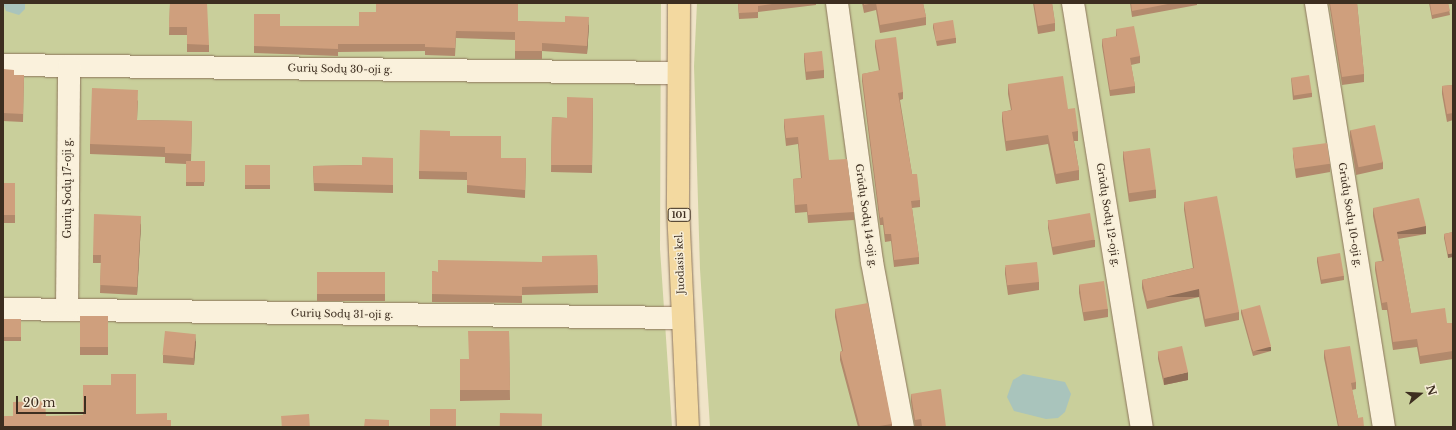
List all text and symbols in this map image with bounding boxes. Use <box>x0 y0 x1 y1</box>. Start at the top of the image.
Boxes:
street label: Gurių Sodų 30-oji g. <box>287 62 393 76</box>
street label: Gurių Sodų 17-oji g. <box>62 138 74 238</box>
street label: Grūdų Sodų 10-oji g. <box>1336 161 1364 269</box>
street label: Grūdų Sodų 12-oji g. <box>1094 162 1122 268</box>
street label: Grūdų Sodų 14-oji g. <box>853 163 879 269</box>
road number: 101 <box>667 208 691 222</box>
street label: Juodasis kel. <box>673 232 687 294</box>
street label: Gurių Sodų 31-oji g. <box>291 307 393 321</box>
north arrow <box>1400 374 1440 414</box>
text: N <box>1423 383 1440 397</box>
scale bar <box>18 388 88 414</box>
text: 20 m <box>23 395 55 410</box>

